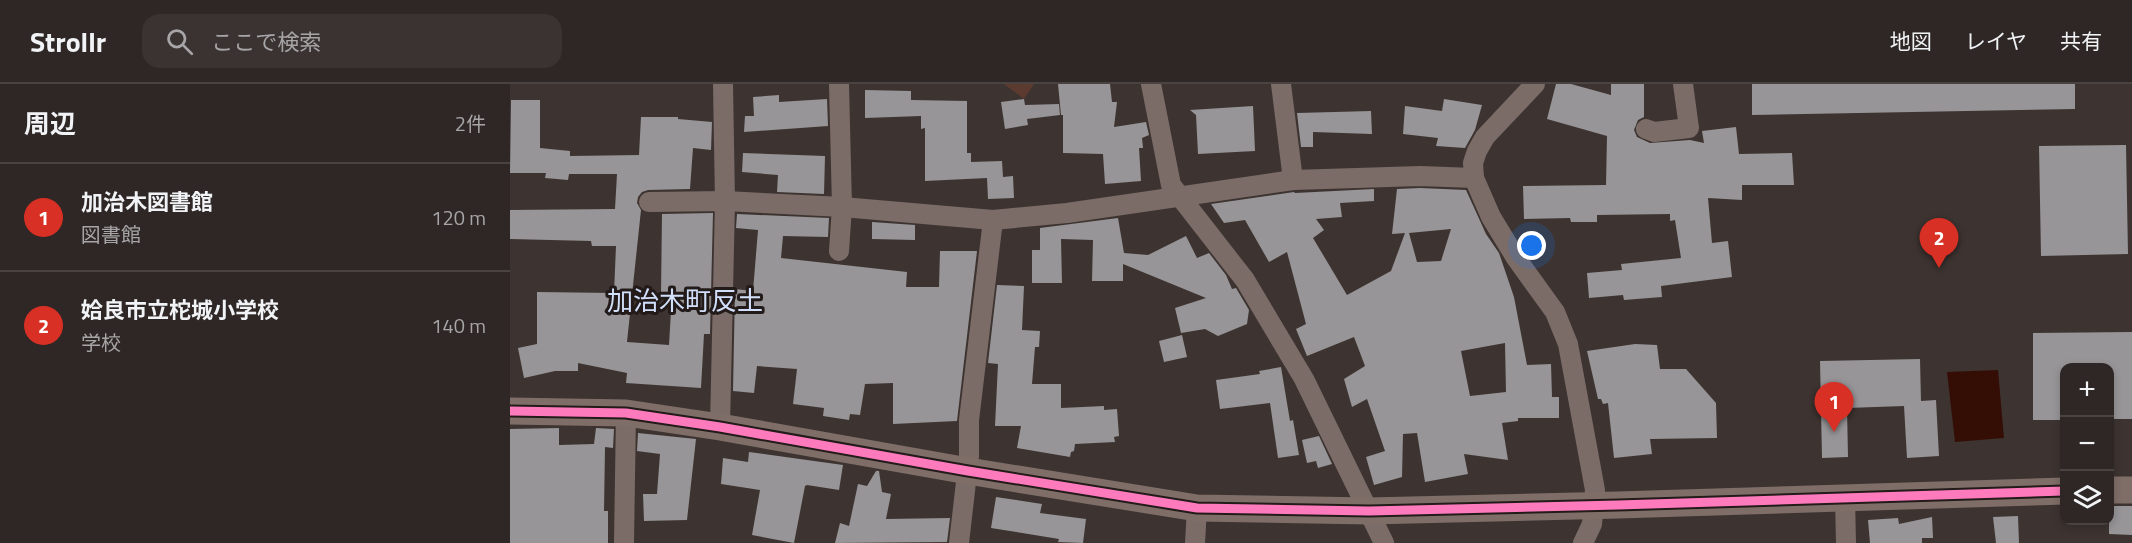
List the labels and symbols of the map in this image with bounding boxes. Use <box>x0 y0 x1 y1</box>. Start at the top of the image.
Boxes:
pin: 2 <box>1920 218 1958 268</box>
your location <box>1517 231 1546 260</box>
district label: 加治木町反土 <box>607 281 763 320</box>
pin: 1 <box>1814 382 1854 432</box>

